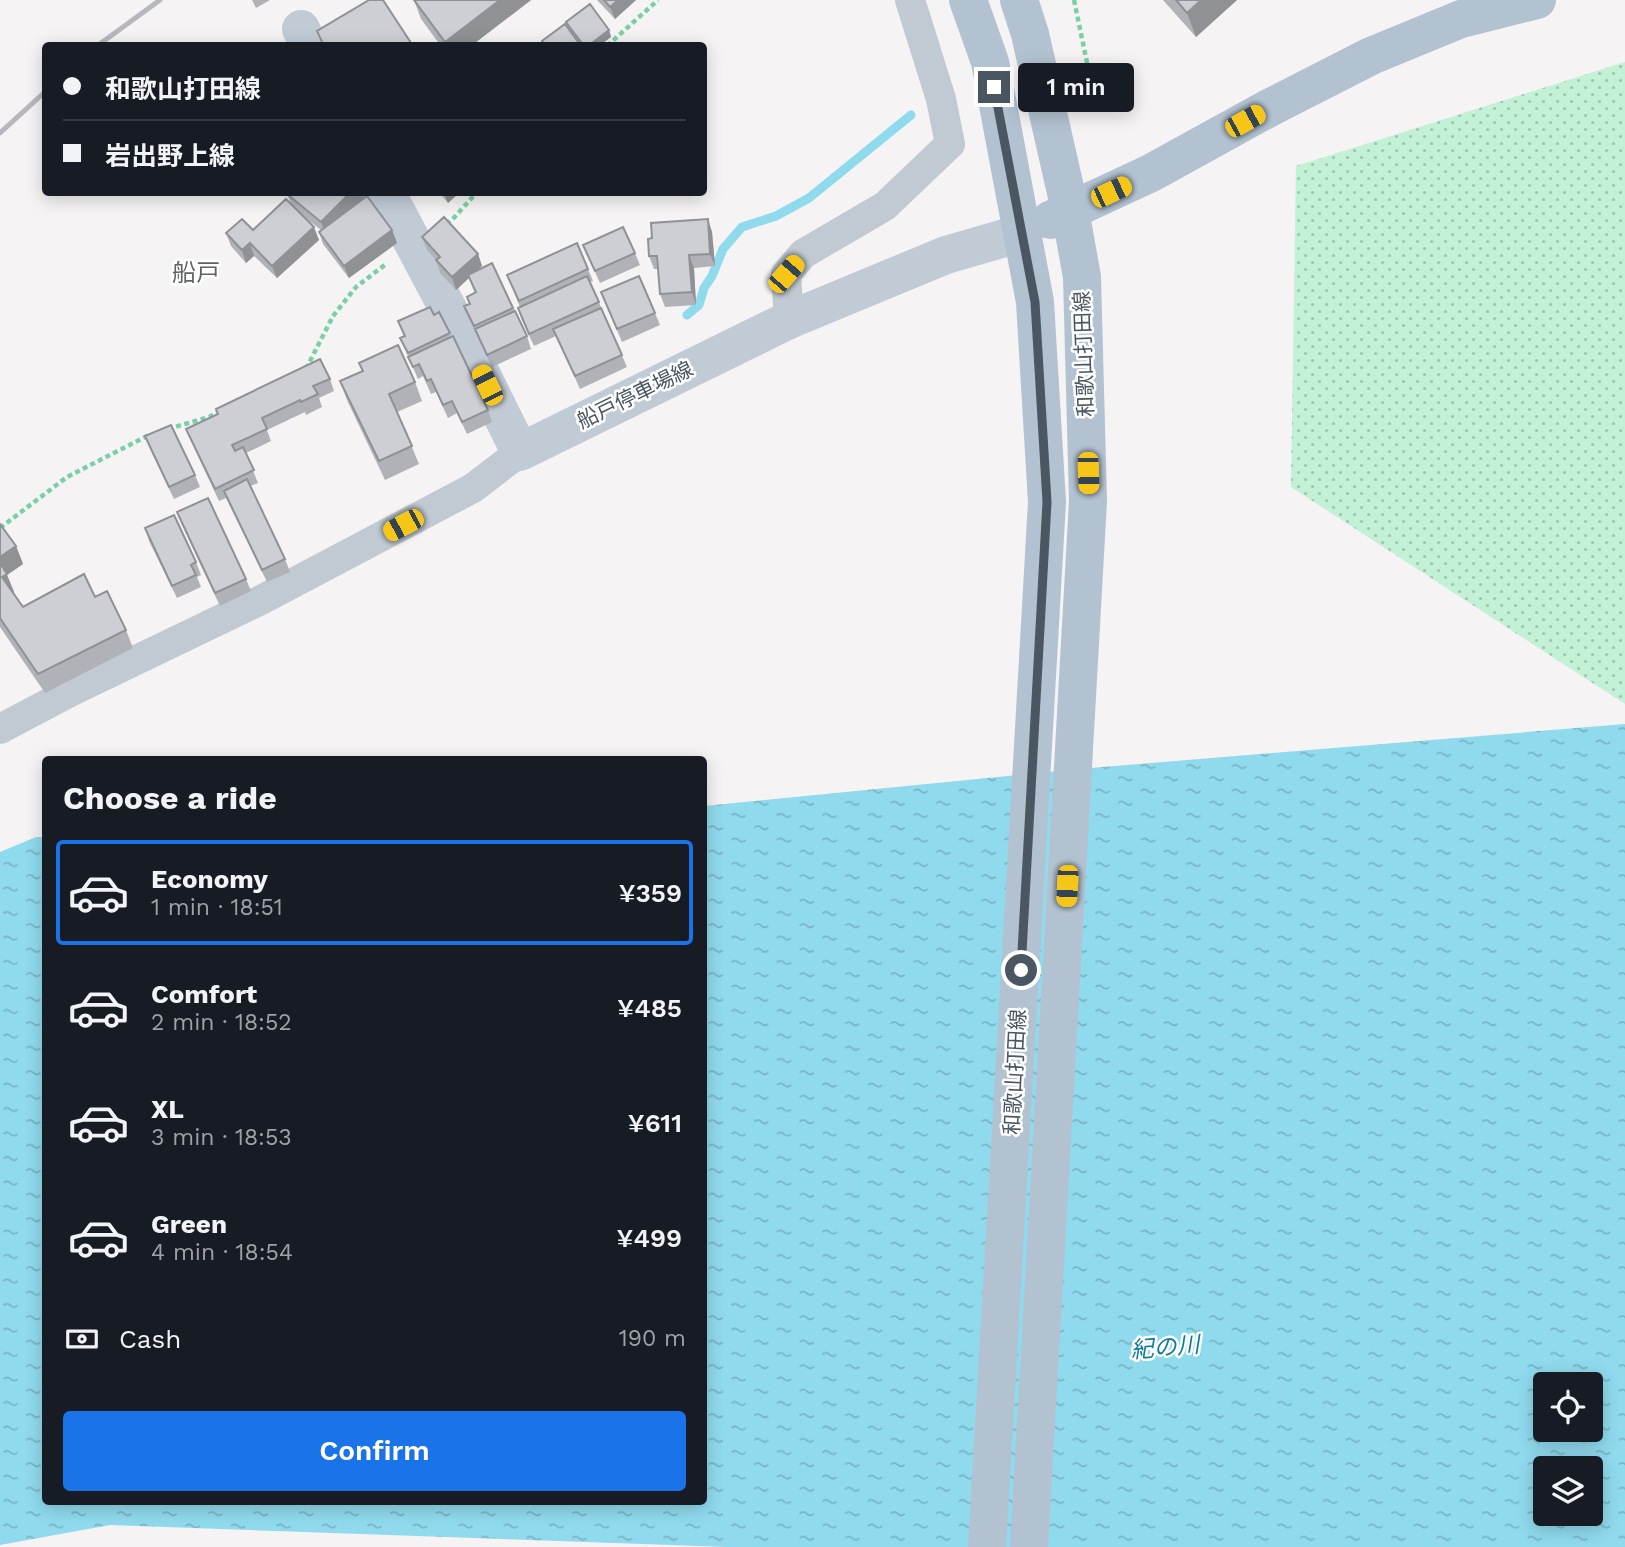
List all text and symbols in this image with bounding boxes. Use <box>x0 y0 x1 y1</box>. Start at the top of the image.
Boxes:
callout: 1 min <box>1018 62 1134 112</box>
route end <box>978 71 1010 103</box>
text: 和歌山打田線 <box>105 74 261 104</box>
text: 1 min <box>1046 74 1106 101</box>
car <box>1222 102 1269 140</box>
text: 岩出野上線 <box>105 141 235 171</box>
car <box>1088 174 1135 210</box>
car <box>765 251 808 297</box>
district label: 船戸 <box>172 259 220 287</box>
street label: 和歌山打田線 <box>1069 291 1098 417</box>
street label: 船戸停車場線 <box>573 356 697 433</box>
car <box>469 362 506 408</box>
car <box>1077 452 1100 494</box>
car <box>380 506 427 544</box>
text: Choose a ride <box>63 779 277 817</box>
icon: car <box>67 861 130 924</box>
text: Economy <box>151 864 268 894</box>
car <box>1056 864 1079 908</box>
text: ¥359 <box>619 878 682 908</box>
text: 1 min · 18:51 <box>151 894 283 921</box>
route start <box>1005 954 1037 986</box>
icon: car <box>67 976 130 1039</box>
text: Comfort <box>151 979 257 1009</box>
text: ¥485 <box>617 993 682 1023</box>
street label: 和歌山打田線 <box>999 1008 1030 1136</box>
text: 2 min · 18:52 <box>151 1009 292 1036</box>
icon: car <box>67 1091 130 1154</box>
text: XL <box>151 1094 184 1124</box>
text: ¥611 <box>628 1108 682 1138</box>
text: 3 min · 18:53 <box>151 1124 292 1151</box>
icon: car <box>67 1206 130 1269</box>
text: Green <box>151 1209 227 1239</box>
text: ¥499 <box>617 1223 682 1253</box>
text: 4 min · 18:54 <box>151 1239 293 1266</box>
icon: cash <box>63 1320 101 1358</box>
text: Cash <box>119 1324 181 1354</box>
text: 190 m <box>619 1325 686 1352</box>
water label: 紀の川 <box>1129 1331 1204 1364</box>
map controls <box>1533 1372 1603 1526</box>
button: locate <box>1533 1372 1603 1442</box>
button: Confirm <box>63 1411 686 1491</box>
button: layers <box>1533 1456 1603 1526</box>

